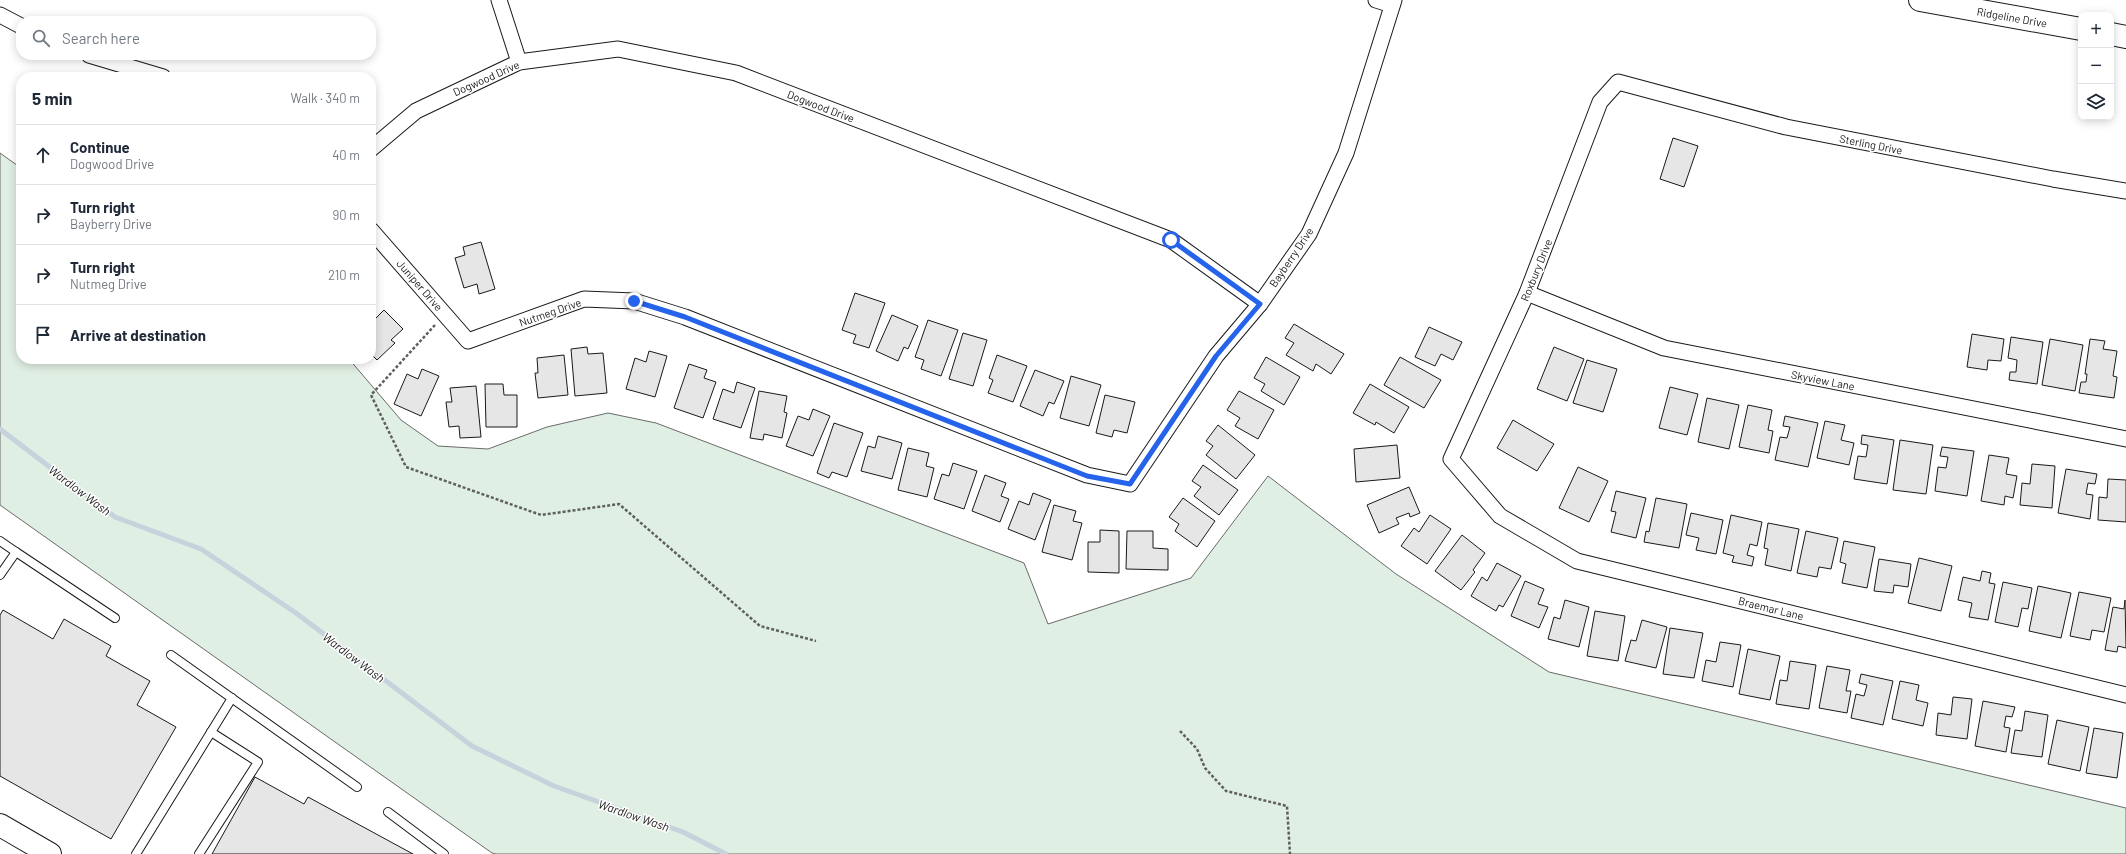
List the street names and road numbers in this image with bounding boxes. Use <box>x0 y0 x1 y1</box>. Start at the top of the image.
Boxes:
street label: Ridgeline Drive <box>1976 4 2048 30</box>
street label: Dogwood Drive <box>451 58 521 98</box>
street label: Dogwood Drive <box>785 87 857 125</box>
street label: Sterling Drive <box>1838 132 1904 157</box>
street label: Bayberry Drive <box>1266 225 1316 289</box>
street label: Roxbury Drive <box>1518 237 1554 303</box>
street label: Juniper Drive <box>394 257 446 313</box>
street label: Nutmeg Drive <box>517 295 583 329</box>
street label: Skyview Lane <box>1790 367 1856 393</box>
street label: Braemar Lane <box>1737 594 1805 622</box>

